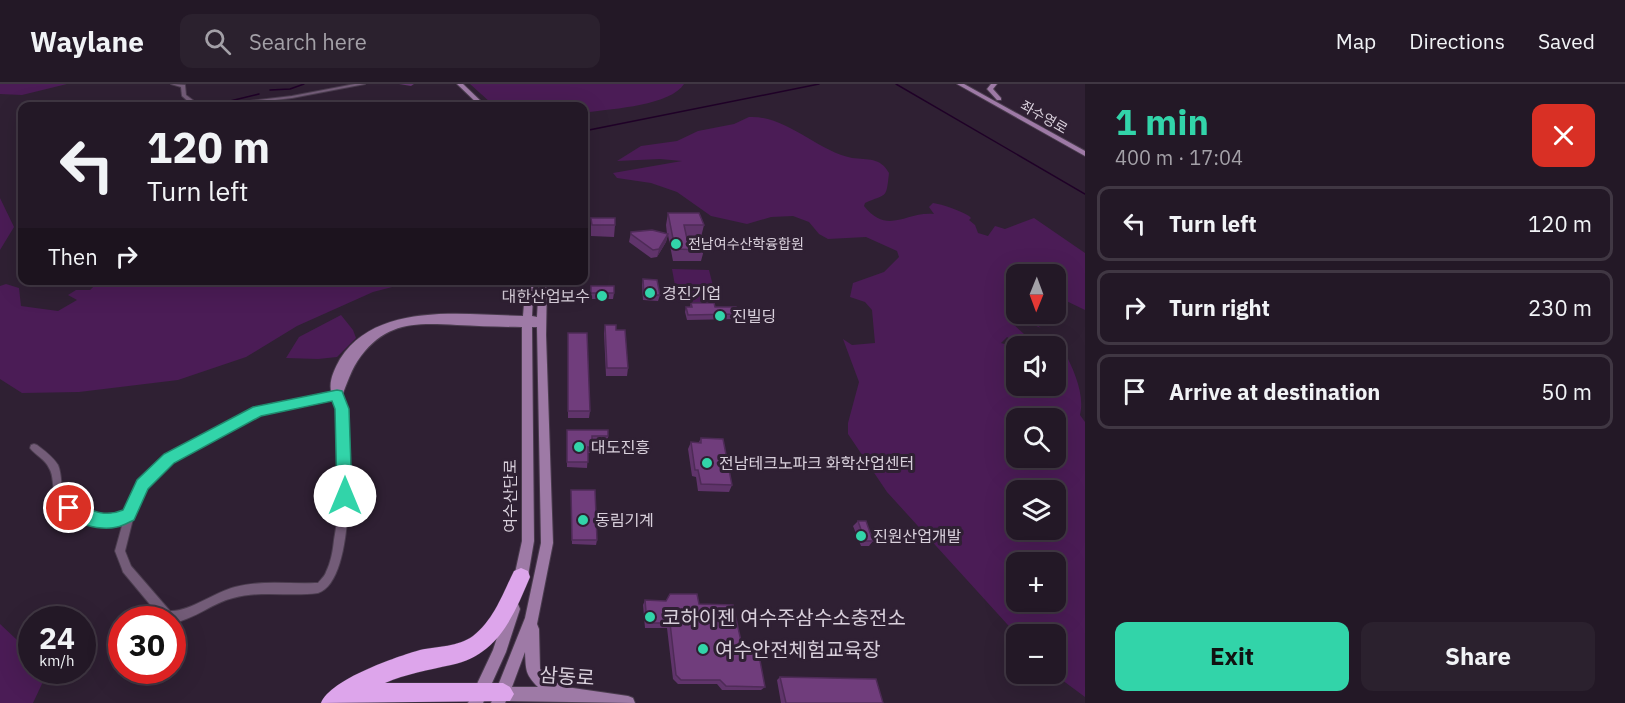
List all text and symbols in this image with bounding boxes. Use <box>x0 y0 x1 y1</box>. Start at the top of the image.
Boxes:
search box <box>180 14 600 68</box>
text: Waylane <box>30 23 144 60</box>
icon: search <box>201 25 234 58</box>
text: Search here <box>249 27 367 56</box>
text: Map <box>1336 27 1376 55</box>
text: Directions <box>1409 27 1505 55</box>
text: Saved <box>1538 27 1595 55</box>
street label: 좌수영로 <box>1017 96 1071 138</box>
text: 1 min <box>1115 98 1209 145</box>
button: close <box>1532 104 1595 167</box>
text: 120 m <box>147 120 270 175</box>
icon: left <box>48 126 126 204</box>
text: 400 m · 17:04 <box>1115 144 1243 171</box>
text: Turn left <box>147 173 248 208</box>
icon: left <box>1118 207 1151 240</box>
text: Turn left <box>1169 209 1257 238</box>
text: 120 m <box>1528 209 1592 238</box>
place label: 전남여수산학융합원 <box>688 235 804 253</box>
marker: 전남여수산학융합원 <box>669 237 683 251</box>
icon: right <box>110 240 143 273</box>
text: Then <box>48 242 98 271</box>
north arrow <box>1006 264 1066 324</box>
map controls <box>1006 264 1066 684</box>
place label: 경진기업 <box>662 283 721 303</box>
place label: 대한산업보수 <box>502 286 590 306</box>
marker: 경진기업 <box>643 286 657 300</box>
marker: 대한산업보수 <box>595 289 609 303</box>
icon: right <box>1118 291 1151 324</box>
text: Turn right <box>1169 293 1270 322</box>
text: 230 m <box>1528 293 1592 322</box>
place label: 진빌딩 <box>732 306 776 326</box>
marker: 진빌딩 <box>713 309 727 323</box>
button: sound <box>1006 336 1066 396</box>
icon: arrive <box>1118 375 1151 408</box>
text: Arrive at destination <box>1169 377 1380 406</box>
text: 50 m <box>1541 377 1592 406</box>
button: search <box>1006 408 1066 468</box>
place label: 대도진흥 <box>591 437 650 457</box>
marker: 대도진흥 <box>572 440 586 454</box>
place label: 전남테크노파크 화학산업센터 <box>719 453 914 473</box>
marker: 전남테크노파크 화학산업센터 <box>700 456 714 470</box>
street label: 여수산단로 <box>500 459 520 533</box>
position arrow <box>313 464 377 528</box>
button: layers <box>1006 480 1066 540</box>
pin <box>43 482 94 533</box>
icon: arrive <box>52 491 85 524</box>
place label: 동림기계 <box>595 510 654 530</box>
marker: 동림기계 <box>576 513 590 527</box>
place label: 진원산업개발 <box>873 526 962 546</box>
marker: 진원산업개발 <box>854 529 868 543</box>
button: + <box>1006 552 1066 612</box>
place label: 코하이젠 여수주삼수소충전소 <box>662 604 906 631</box>
speed limit sign: 30 <box>108 606 186 684</box>
marker: 코하이젠 여수주삼수소충전소 <box>643 610 657 624</box>
text: 24 <box>39 618 75 657</box>
button: Exit <box>1115 622 1349 691</box>
button: Share <box>1361 622 1595 691</box>
button: − <box>1006 624 1066 684</box>
place label: 여수안전체험교육장 <box>715 636 881 663</box>
marker: 여수안전체험교육장 <box>696 642 710 656</box>
text: km/h <box>39 651 75 670</box>
street label: 삼동로 <box>539 661 595 691</box>

